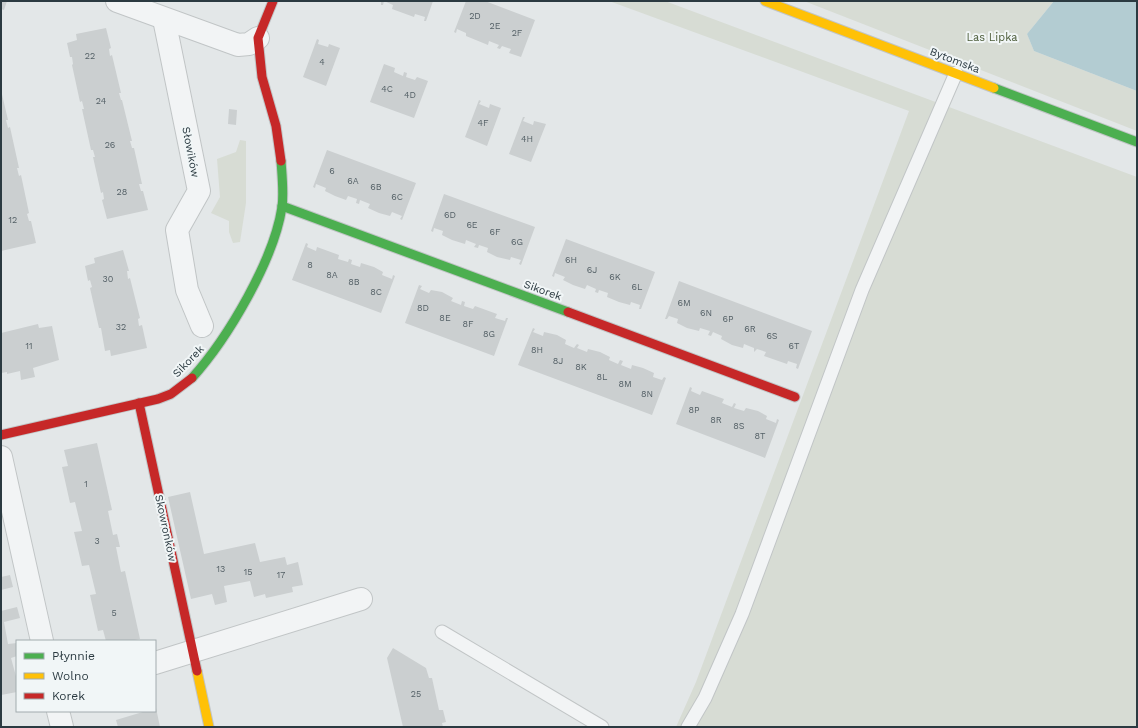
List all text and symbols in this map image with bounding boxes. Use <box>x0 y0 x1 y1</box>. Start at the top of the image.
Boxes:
house number: 2D <box>469 11 481 21</box>
house number: 2E <box>490 21 501 31</box>
house number: 2F <box>512 28 523 38</box>
park label: Las Lipka <box>966 31 1018 44</box>
street label: Bytomska <box>928 45 982 76</box>
house number: 22 <box>85 51 95 61</box>
house number: 4 <box>319 57 325 67</box>
house number: 4C <box>381 84 393 94</box>
house number: 4D <box>404 90 416 100</box>
house number: 24 <box>96 96 107 106</box>
house number: 4F <box>478 118 489 128</box>
street label: Słowików <box>179 126 202 179</box>
house number: 4H <box>521 134 533 144</box>
house number: 26 <box>105 140 115 150</box>
house number: 6 <box>329 166 335 176</box>
house number: 6A <box>347 176 359 186</box>
house number: 6B <box>370 182 382 192</box>
house number: 28 <box>117 187 127 197</box>
house number: 6C <box>391 192 403 202</box>
house number: 6D <box>444 210 456 220</box>
house number: 12 <box>9 215 17 225</box>
house number: 6E <box>466 220 478 230</box>
house number: 6F <box>490 227 501 237</box>
house number: 6G <box>511 237 523 247</box>
house number: 6H <box>565 255 577 265</box>
house number: 8 <box>307 260 313 270</box>
house number: 6J <box>587 265 597 275</box>
house number: 8A <box>326 270 338 280</box>
house number: 6K <box>609 272 621 282</box>
house number: 30 <box>103 274 114 284</box>
house number: 8B <box>348 277 360 287</box>
street label: Sikorek <box>522 278 564 303</box>
house number: 6L <box>632 282 643 292</box>
house number: 8C <box>370 287 382 297</box>
house number: 6M <box>677 298 691 308</box>
house number: 8D <box>417 303 429 313</box>
house number: 6N <box>700 308 712 318</box>
house number: 8E <box>439 313 451 323</box>
house number: 6P <box>723 314 734 324</box>
house number: 8F <box>462 319 474 329</box>
house number: 32 <box>116 322 126 332</box>
house number: 6R <box>744 324 756 334</box>
house number: 8G <box>483 329 495 339</box>
house number: 6S <box>766 331 778 341</box>
house number: 11 <box>25 341 33 351</box>
house number: 6T <box>789 341 800 351</box>
street label: Sikorek <box>170 343 207 380</box>
house number: 8H <box>531 345 543 355</box>
house number: 8J <box>553 356 563 366</box>
house number: 8K <box>575 362 587 372</box>
house number: 8L <box>597 372 608 382</box>
house number: 8M <box>618 379 632 389</box>
house number: 8N <box>641 389 653 399</box>
house number: 8P <box>688 405 700 415</box>
house number: 8R <box>710 415 722 425</box>
house number: 8S <box>733 421 745 431</box>
house number: 8T <box>755 431 766 441</box>
house number: 1 <box>84 479 88 489</box>
street label: Skowronków <box>152 493 179 563</box>
house number: 3 <box>94 536 100 546</box>
house number: 13 <box>217 564 225 574</box>
house number: 15 <box>244 567 252 577</box>
house number: 17 <box>277 570 285 580</box>
house number: 5 <box>111 608 117 618</box>
legend <box>16 640 156 712</box>
text: Płynnie <box>52 649 95 663</box>
text: Wolno <box>52 669 89 683</box>
text: Korek <box>52 689 85 703</box>
house number: 25 <box>411 689 421 699</box>

